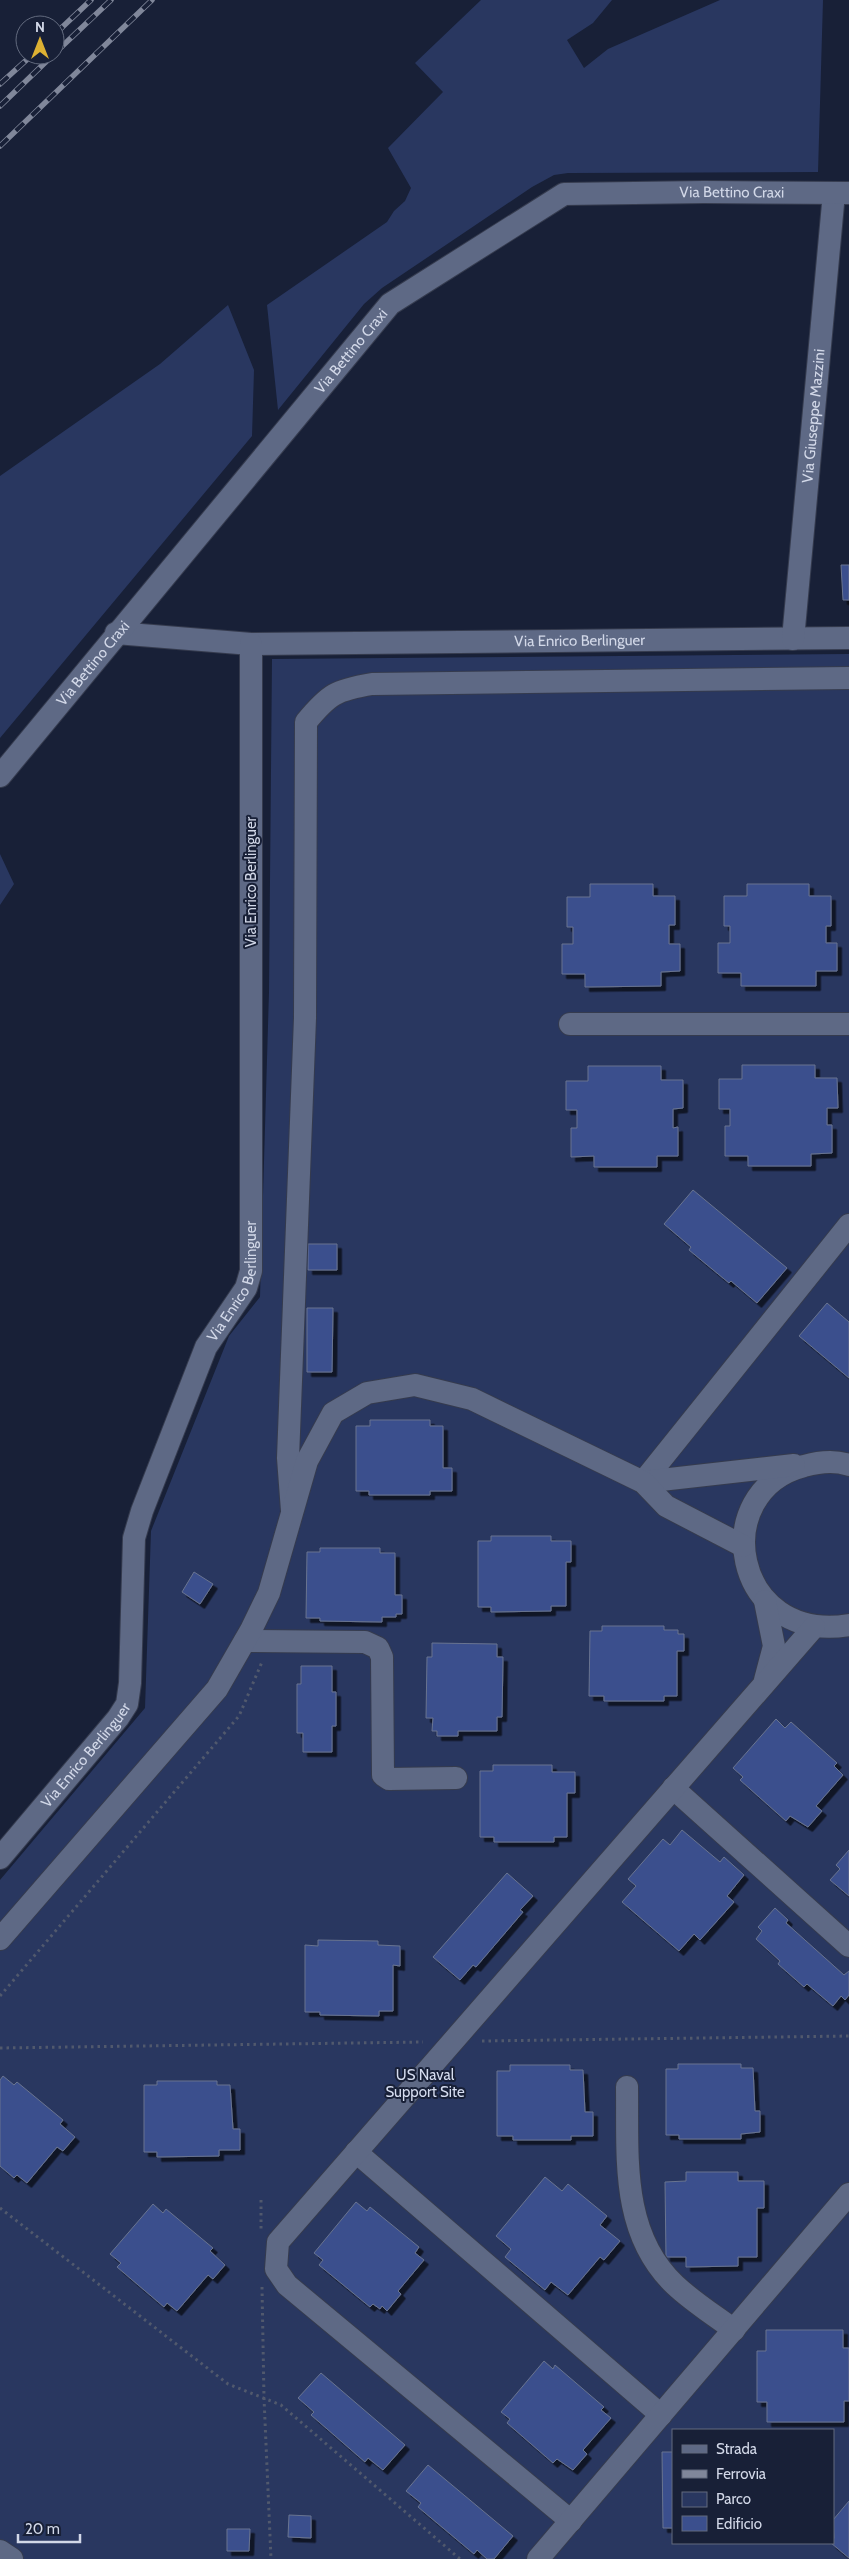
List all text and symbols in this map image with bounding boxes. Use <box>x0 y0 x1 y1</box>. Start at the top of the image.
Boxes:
north arrow <box>15 15 65 65</box>
text: N <box>35 18 45 36</box>
street label: Via Bettino Craxi <box>679 183 784 202</box>
street label: Via Bettino Craxi <box>311 305 391 397</box>
street label: Via Giuseppe Mazzini <box>798 348 829 484</box>
street label: Via Bettino Craxi <box>53 617 133 710</box>
street label: Via Enrico Berlinguer <box>514 631 645 650</box>
street label: Via Enrico Berlinguer <box>242 816 260 947</box>
street label: Via Enrico Berlinguer <box>203 1221 260 1345</box>
street label: Via Enrico Berlinguer <box>37 1699 135 1811</box>
park label: US Naval Support Site <box>385 2066 465 2101</box>
legend <box>672 2429 834 2544</box>
text: Strada <box>716 2440 758 2458</box>
text: Ferrovia <box>716 2465 767 2483</box>
text: Parco <box>716 2490 751 2508</box>
scale bar <box>18 2512 80 2544</box>
text: Edificio <box>716 2515 762 2533</box>
text: 20 m <box>25 2520 60 2538</box>

